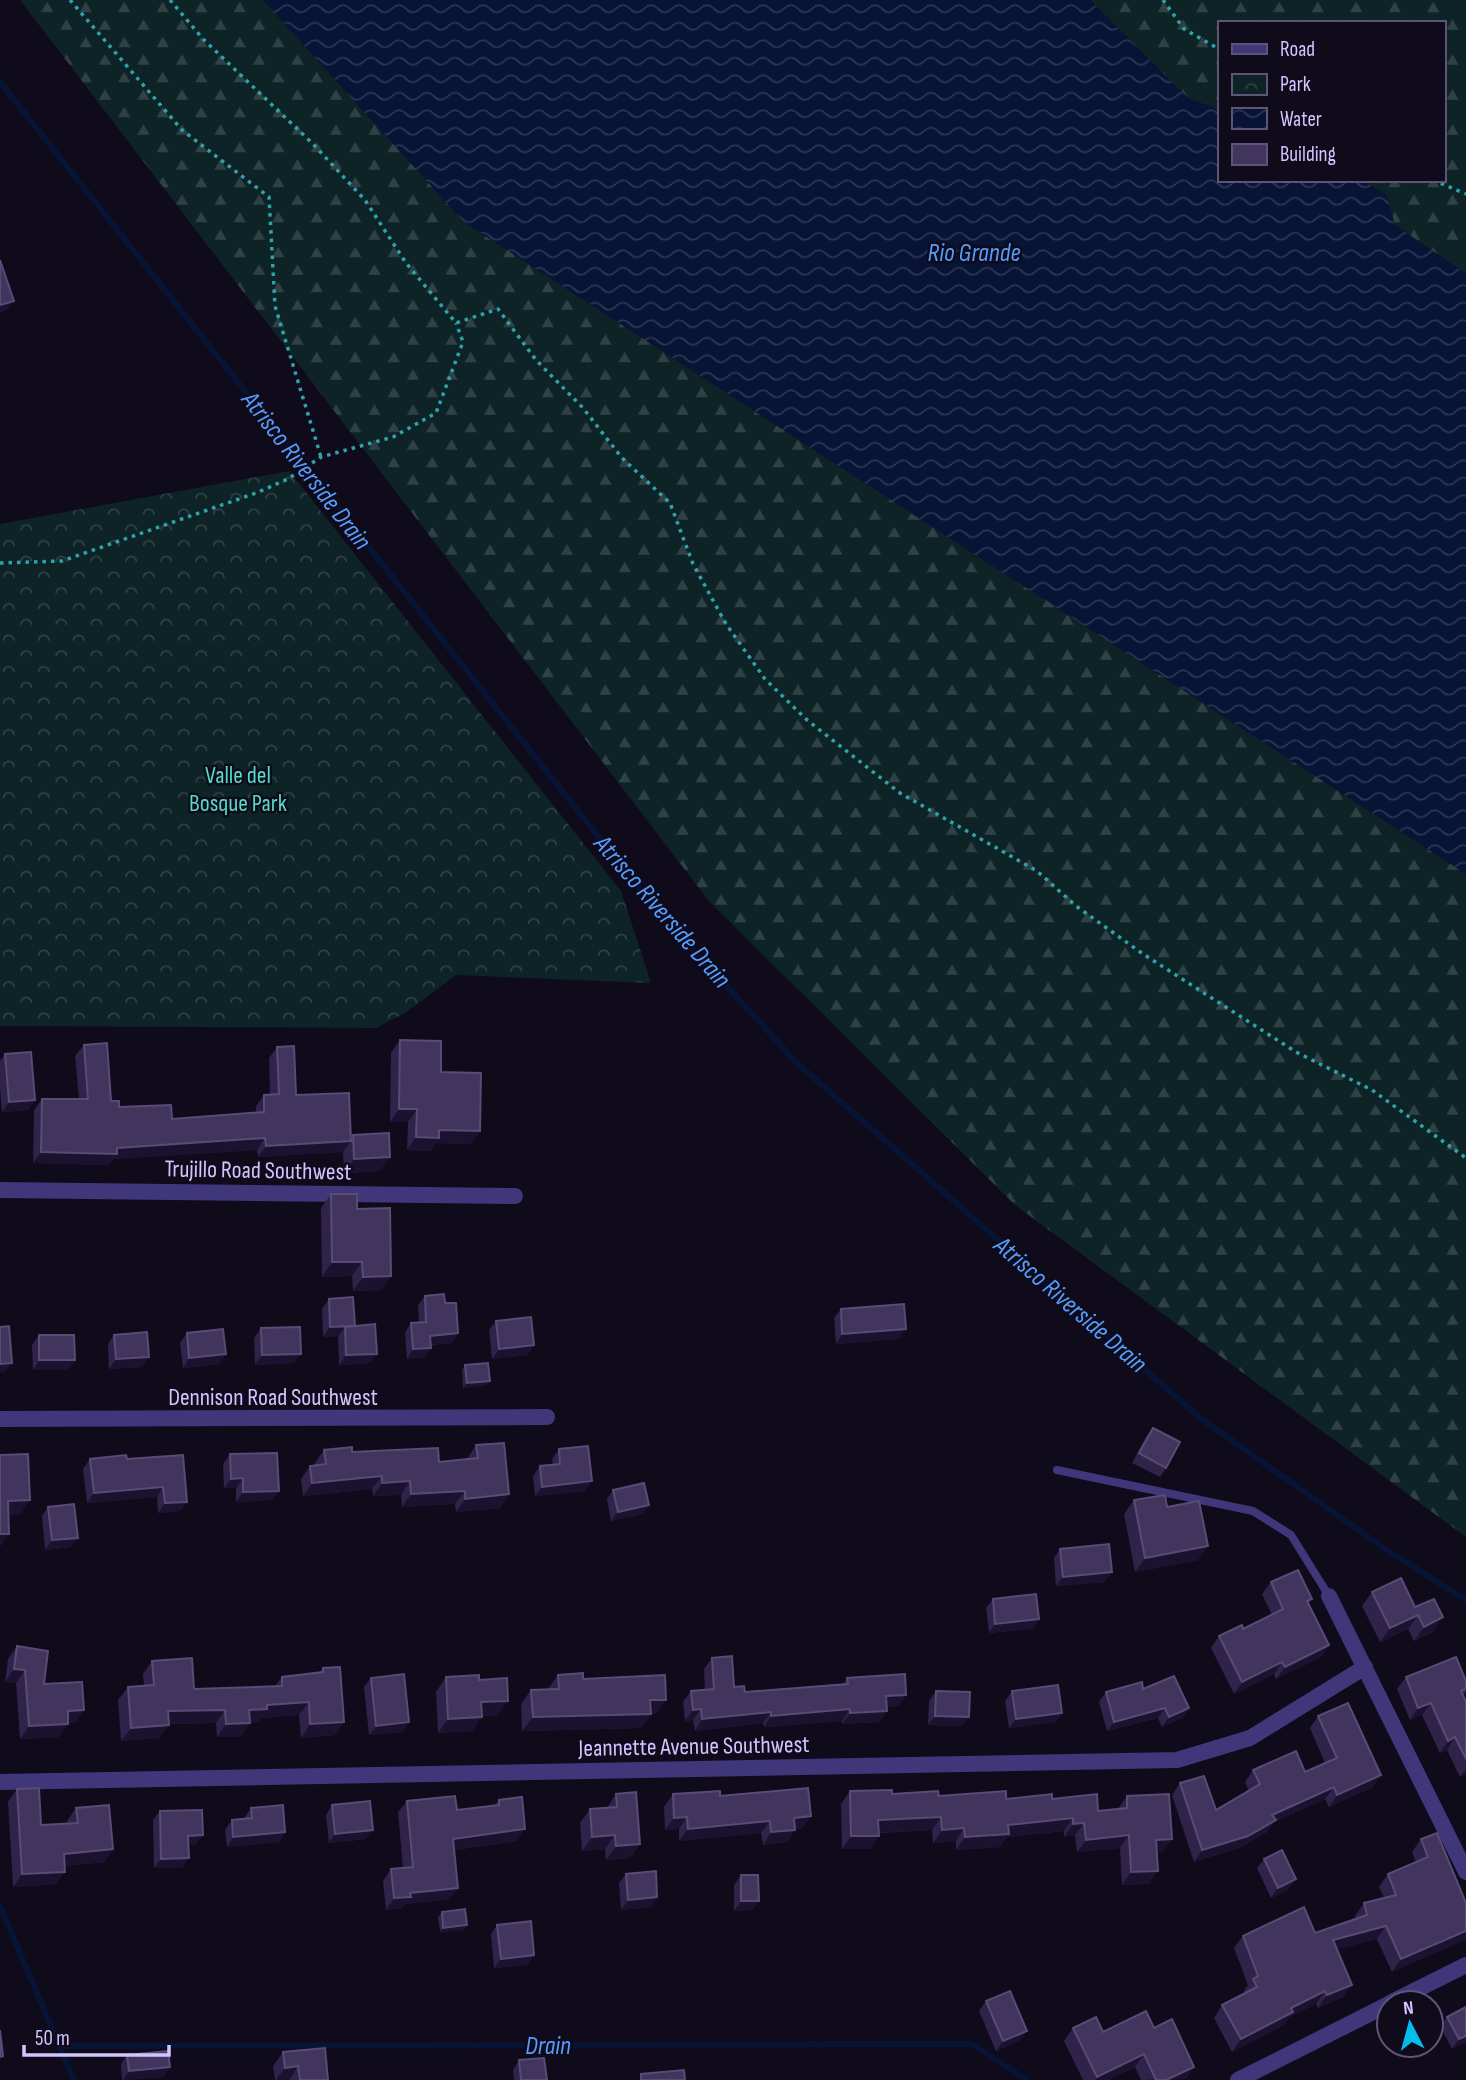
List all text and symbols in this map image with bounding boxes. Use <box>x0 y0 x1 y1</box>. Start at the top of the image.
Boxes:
legend <box>1218 21 1445 182</box>
text: Road <box>1280 37 1315 62</box>
text: Park <box>1280 72 1311 97</box>
text: Water <box>1280 107 1322 132</box>
text: Building <box>1280 142 1336 167</box>
water label: Rio Grande <box>927 238 1021 269</box>
water label: Atrisco Riverside Drain <box>234 385 377 556</box>
park label: Valle del Bosque Park <box>189 761 287 818</box>
water label: Atrisco Riverside Drain <box>586 828 737 995</box>
street label: Trujillo Road Southwest <box>164 1154 352 1187</box>
water label: Atrisco Riverside Drain <box>987 1230 1153 1380</box>
street label: Dennison Road Southwest <box>168 1383 378 1412</box>
street label: Jeannette Avenue Southwest <box>577 1730 810 1763</box>
north arrow <box>1375 1989 1445 2059</box>
text: N <box>1402 1997 1415 2021</box>
scale bar <box>24 2014 170 2058</box>
text: 50 m <box>35 2026 70 2051</box>
water label: Drain <box>525 2031 571 2062</box>

